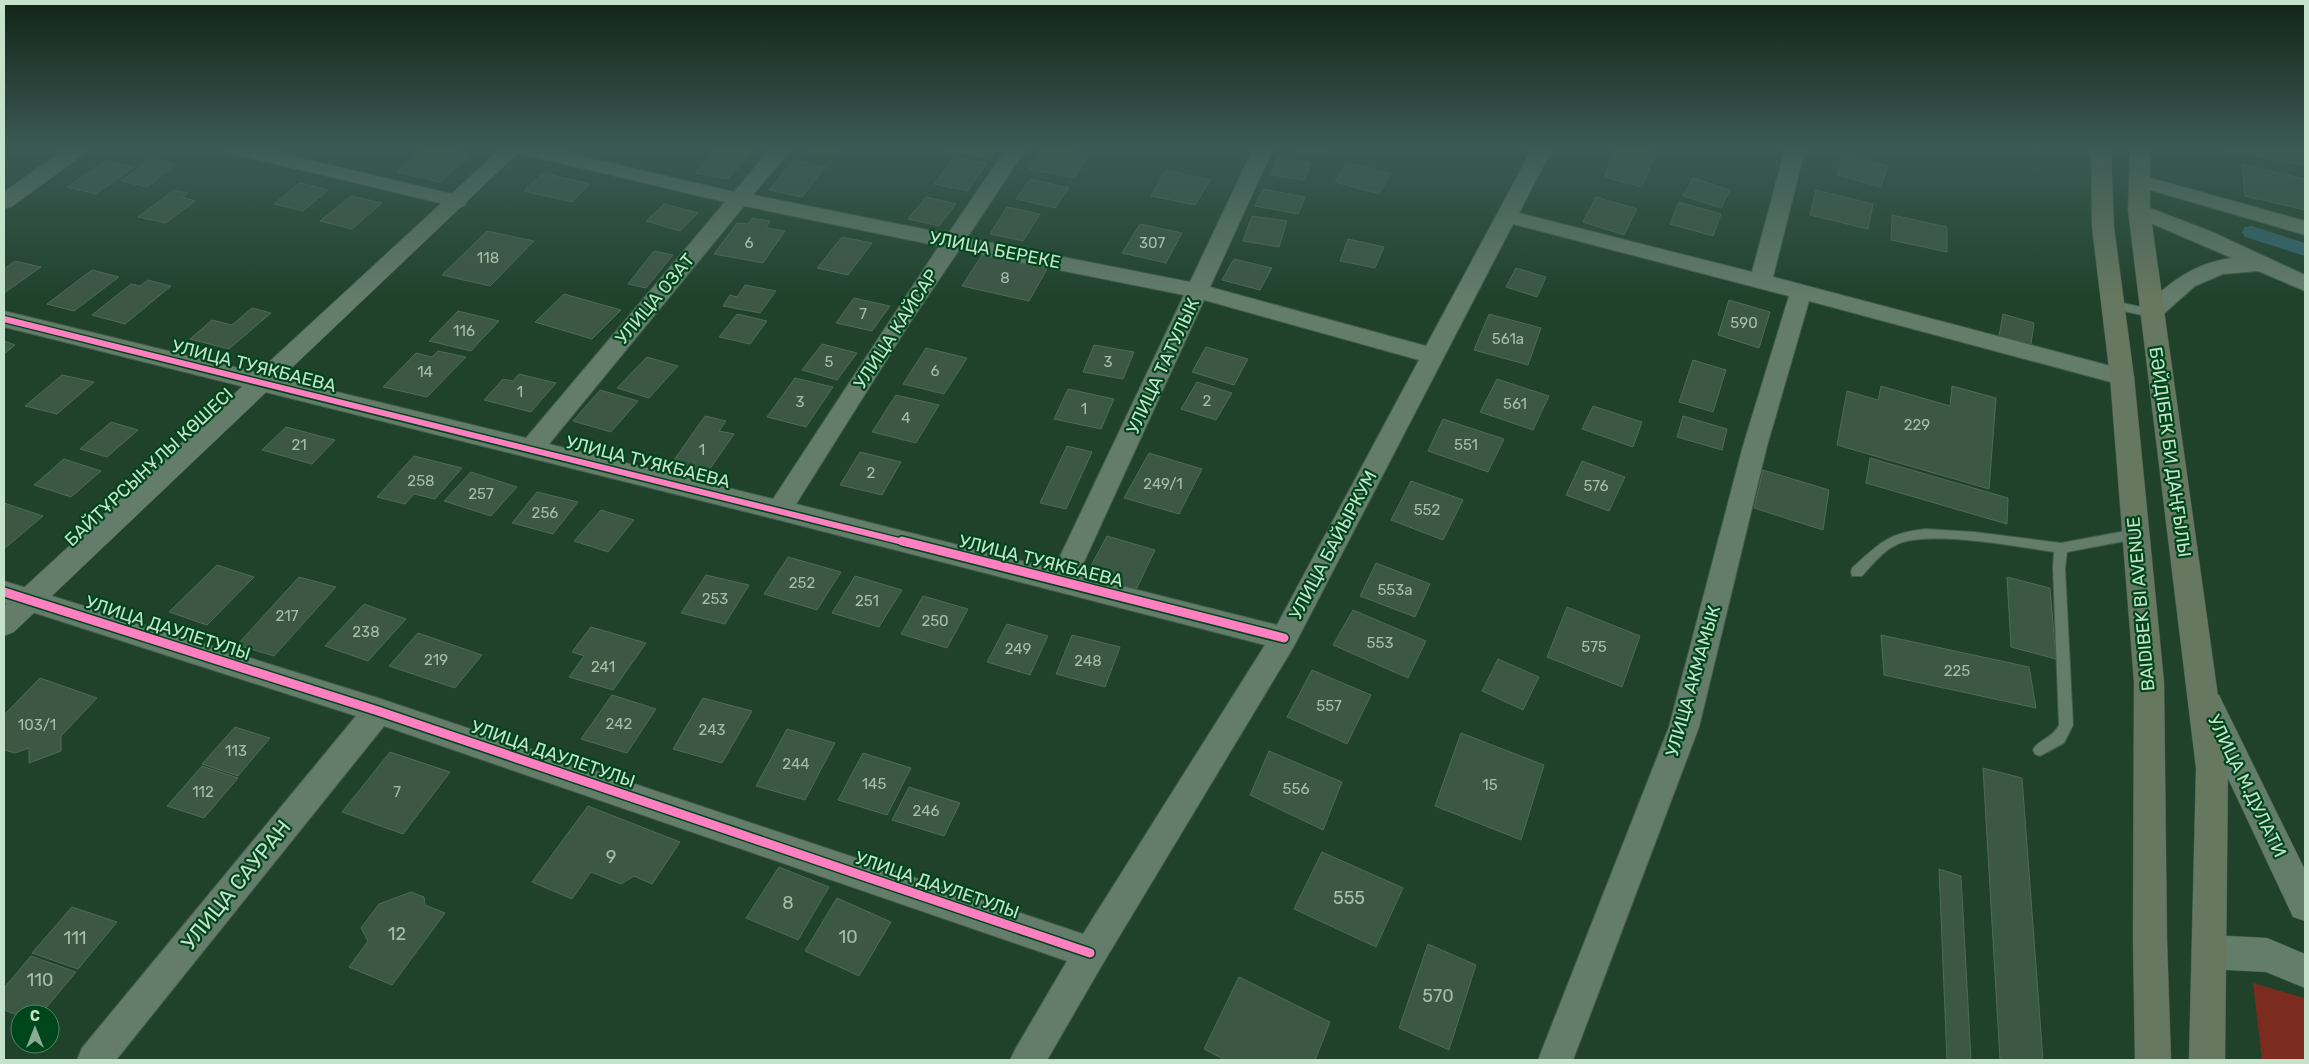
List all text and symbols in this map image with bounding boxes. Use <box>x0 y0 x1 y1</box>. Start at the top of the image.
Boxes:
street label: УЛИЦА БЕРЕКЕ <box>928 227 1062 273</box>
house number: 6 <box>744 234 754 252</box>
house number: 307 <box>1139 234 1165 252</box>
house number: 118 <box>477 249 499 267</box>
street label: УЛИЦА ОЗАТ <box>611 249 699 349</box>
street label: УЛИЦА КАЙСАР <box>849 265 943 393</box>
house number: 8 <box>1000 269 1010 287</box>
street label: УЛИЦА ТАТУЛЫК <box>1122 294 1204 438</box>
house number: 7 <box>859 305 867 323</box>
house number: 590 <box>1730 314 1758 332</box>
house number: 116 <box>453 322 475 340</box>
house number: 561а <box>1492 330 1524 348</box>
street label: УЛИЦА ТУЯКБАЕВА <box>169 335 339 397</box>
street label: БӘЙДІБЕК БИ ДАҢҒЫЛЫ <box>2144 345 2196 559</box>
house number: 5 <box>825 353 834 371</box>
house number: 3 <box>1103 353 1113 371</box>
house number: 6 <box>930 362 940 380</box>
house number: 14 <box>417 363 433 381</box>
street label: БАЙТҰРСЫНҰЛЫ КӨШЕСІ <box>60 383 238 551</box>
house number: 1 <box>517 383 523 401</box>
house number: 2 <box>1203 392 1212 410</box>
house number: 3 <box>795 393 805 411</box>
house number: 561 <box>1503 395 1527 413</box>
house number: 1 <box>1081 400 1087 418</box>
house number: 4 <box>901 409 911 427</box>
house number: 229 <box>1904 416 1930 434</box>
street label: УЛИЦА ТУЯКБАЕВА <box>563 431 733 493</box>
house number: 21 <box>291 436 307 454</box>
house number: 551 <box>1454 436 1478 454</box>
house number: 1 <box>699 441 705 459</box>
house number: 2 <box>867 464 876 482</box>
street label: УЛИЦА БАЙЫРКУМ <box>1284 467 1382 623</box>
house number: 258 <box>407 472 435 490</box>
house number: 249/1 <box>1143 475 1183 493</box>
house number: 576 <box>1583 477 1609 495</box>
house number: 257 <box>468 485 494 503</box>
house number: 552 <box>1414 501 1440 519</box>
house number: 256 <box>532 504 558 522</box>
street label: BAIDIBEK BI AVENUE <box>2122 516 2160 692</box>
street label: УЛИЦА ТУЯКБАЕВА <box>956 530 1126 592</box>
house number: 252 <box>789 574 815 592</box>
house number: 553а <box>1377 581 1413 599</box>
house number: 253 <box>702 590 728 608</box>
street label: УЛИЦА ДАУЛЕТУЛЫ <box>83 591 253 665</box>
house number: 251 <box>855 592 879 610</box>
street label: УЛИЦА АКМАМЫК <box>1661 603 1725 759</box>
house number: 217 <box>276 607 299 625</box>
house number: 250 <box>921 612 949 630</box>
house number: 238 <box>352 623 380 641</box>
house number: 553 <box>1367 634 1393 652</box>
house number: 575 <box>1581 638 1607 656</box>
house number: 249 <box>1005 640 1031 658</box>
house number: 219 <box>424 651 448 669</box>
house number: 248 <box>1074 652 1102 670</box>
house number: 241 <box>591 658 615 676</box>
house number: 225 <box>1944 662 1970 680</box>
house number: 557 <box>1316 697 1342 715</box>
street label: УЛИЦА М.ДУЛАТИ <box>2203 711 2291 861</box>
house number: 242 <box>606 715 633 733</box>
house number: 103/1 <box>18 716 56 734</box>
street label: УЛИЦА ДАУЛЕТУЛЫ <box>468 716 638 792</box>
house number: 243 <box>699 721 726 739</box>
house number: 113 <box>225 742 247 760</box>
house number: 244 <box>782 755 810 773</box>
house number: 145 <box>862 775 886 793</box>
house number: 15 <box>1482 776 1498 794</box>
house number: 556 <box>1283 780 1309 798</box>
house number: 112 <box>192 783 214 801</box>
house number: 7 <box>393 783 401 801</box>
house number: 246 <box>912 802 940 820</box>
street label: УЛИЦА САУРАН <box>176 815 296 955</box>
house number: 9 <box>606 846 616 868</box>
street label: УЛИЦА ДАУЛЕТУЛЫ <box>852 847 1022 923</box>
house number: 555 <box>1333 887 1365 909</box>
house number: 8 <box>782 892 794 914</box>
house number: 12 <box>388 923 406 945</box>
house number: 10 <box>838 926 858 948</box>
house number: 111 <box>63 927 87 949</box>
house number: 110 <box>27 969 53 991</box>
house number: 570 <box>1422 985 1454 1007</box>
north arrow <box>10 1004 60 1054</box>
text: С <box>30 1008 40 1025</box>

